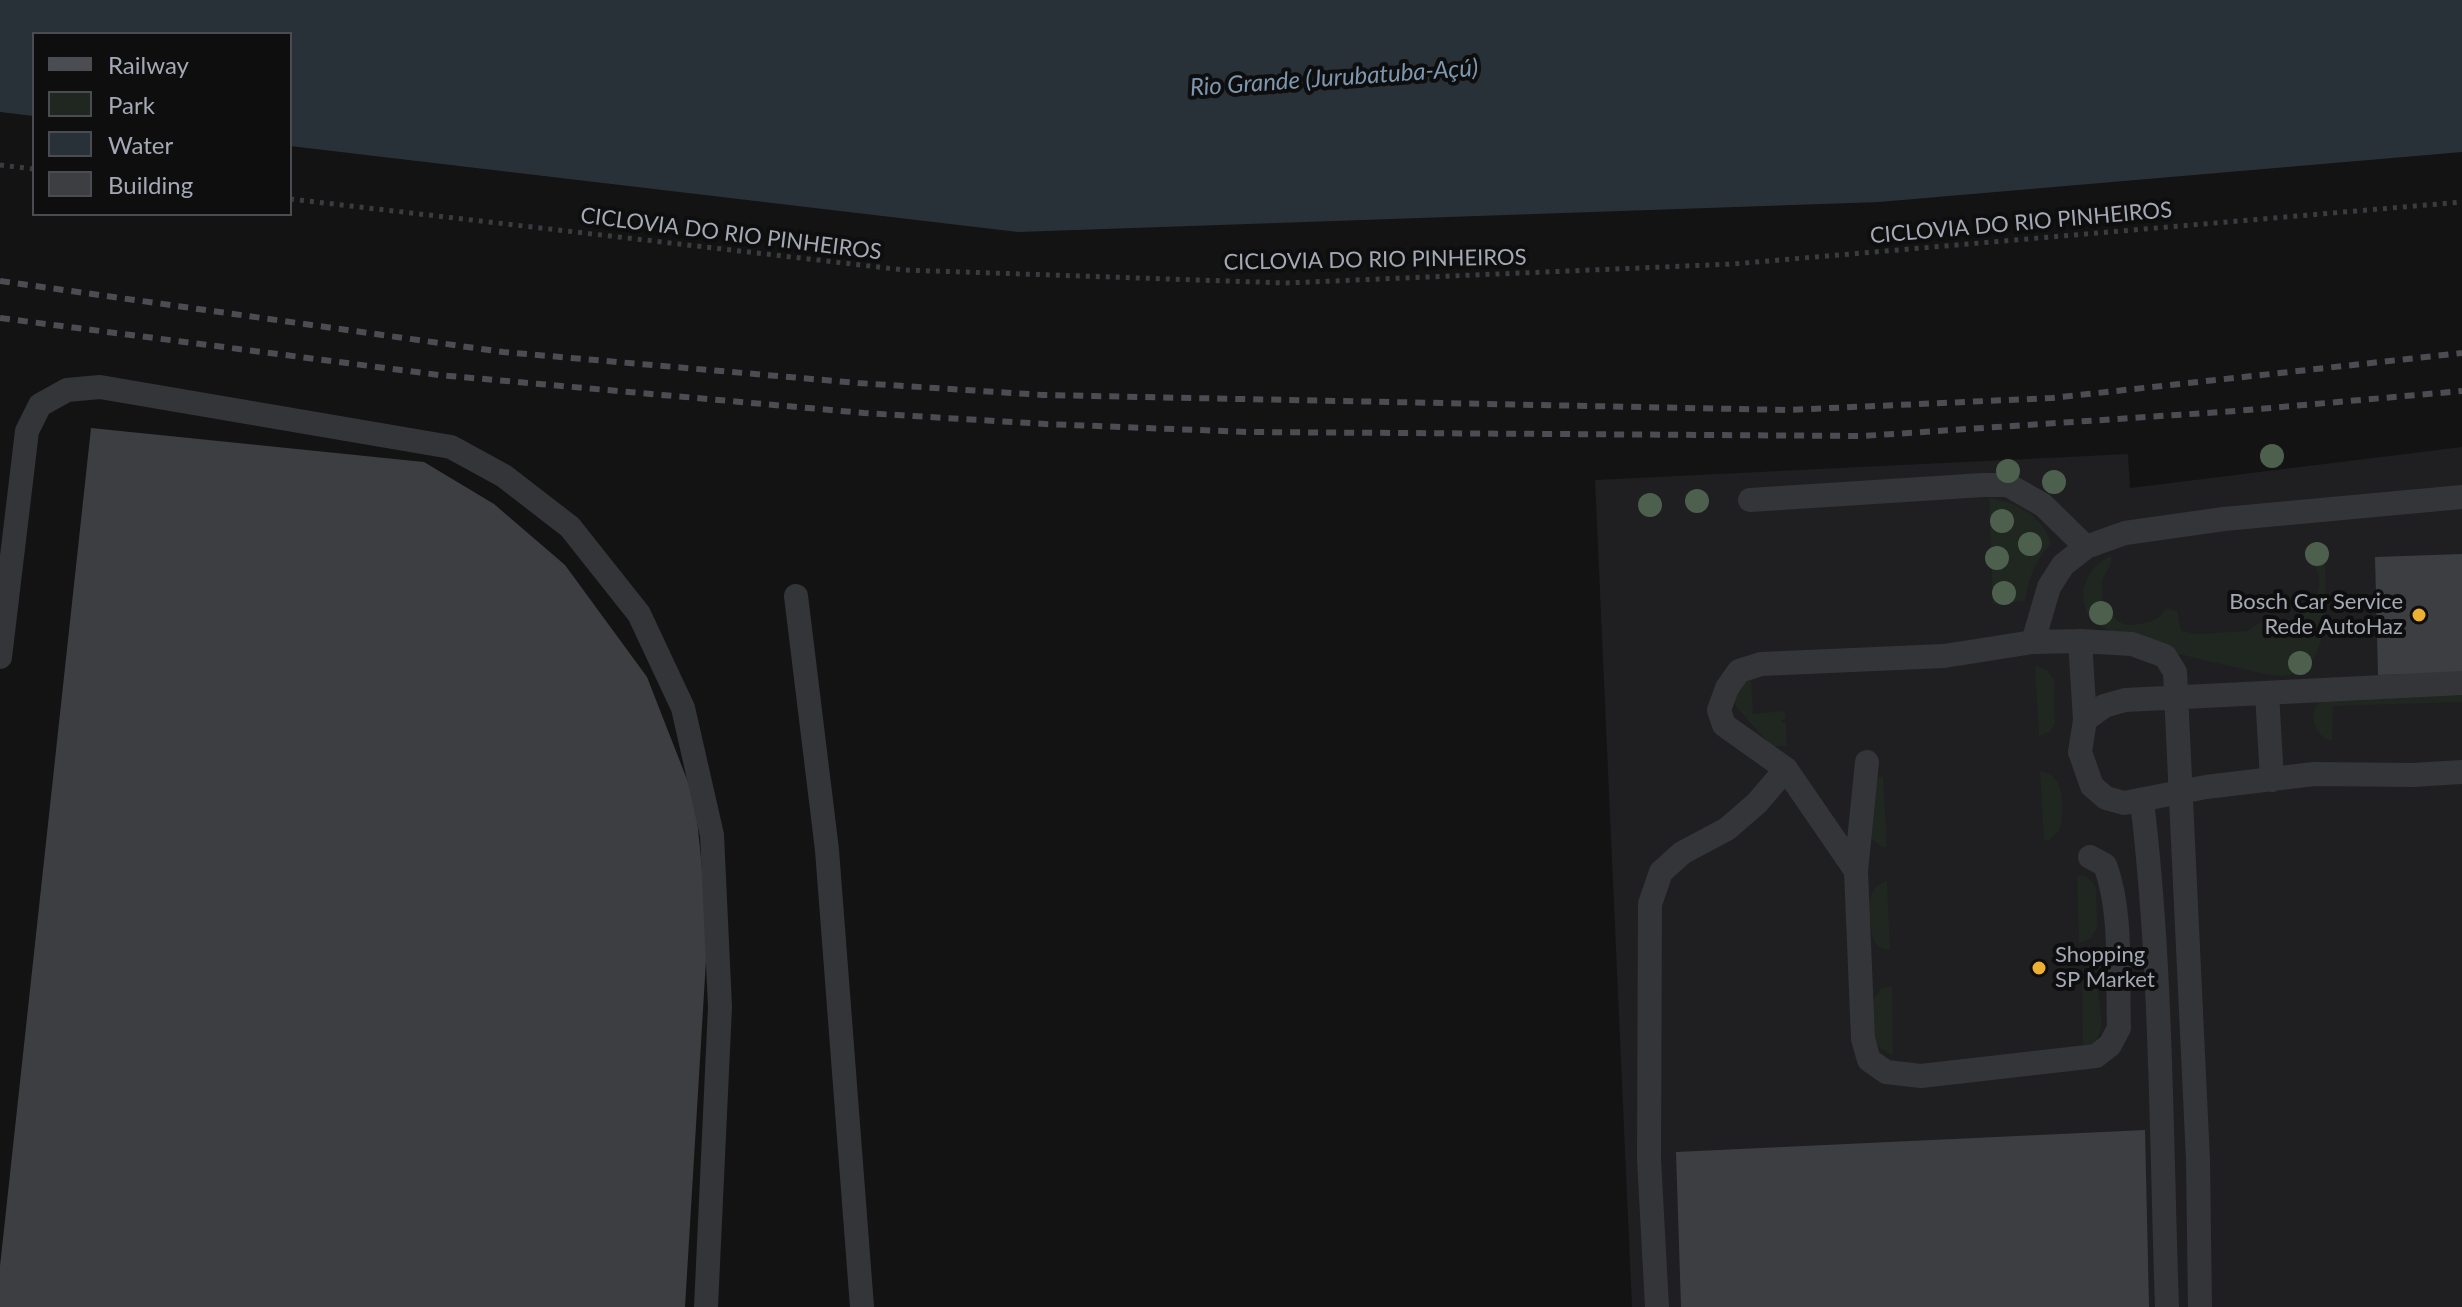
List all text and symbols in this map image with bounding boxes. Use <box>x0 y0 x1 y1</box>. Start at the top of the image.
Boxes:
legend <box>32 32 292 216</box>
text: Railway <box>108 50 189 79</box>
water label: Rio Grande (Jurubatuba-Açú) <box>1189 54 1479 102</box>
text: Park <box>108 90 155 119</box>
text: Water <box>108 130 173 159</box>
text: Building <box>108 170 193 199</box>
street label: CICLOVIA DO RIO PINHEIROS <box>1869 197 2173 249</box>
street label: CICLOVIA DO RIO PINHEIROS <box>579 202 883 266</box>
street label: CICLOVIA DO RIO PINHEIROS <box>1223 244 1527 276</box>
place label: Bosch Car Service Rede AutoHaz <box>2229 589 2403 640</box>
marker: Bosch Car Service Rede AutoHaz <box>2410 606 2428 624</box>
place label: Shopping SP Market <box>2055 942 2155 994</box>
marker: Shopping SP Market <box>2030 959 2048 977</box>

